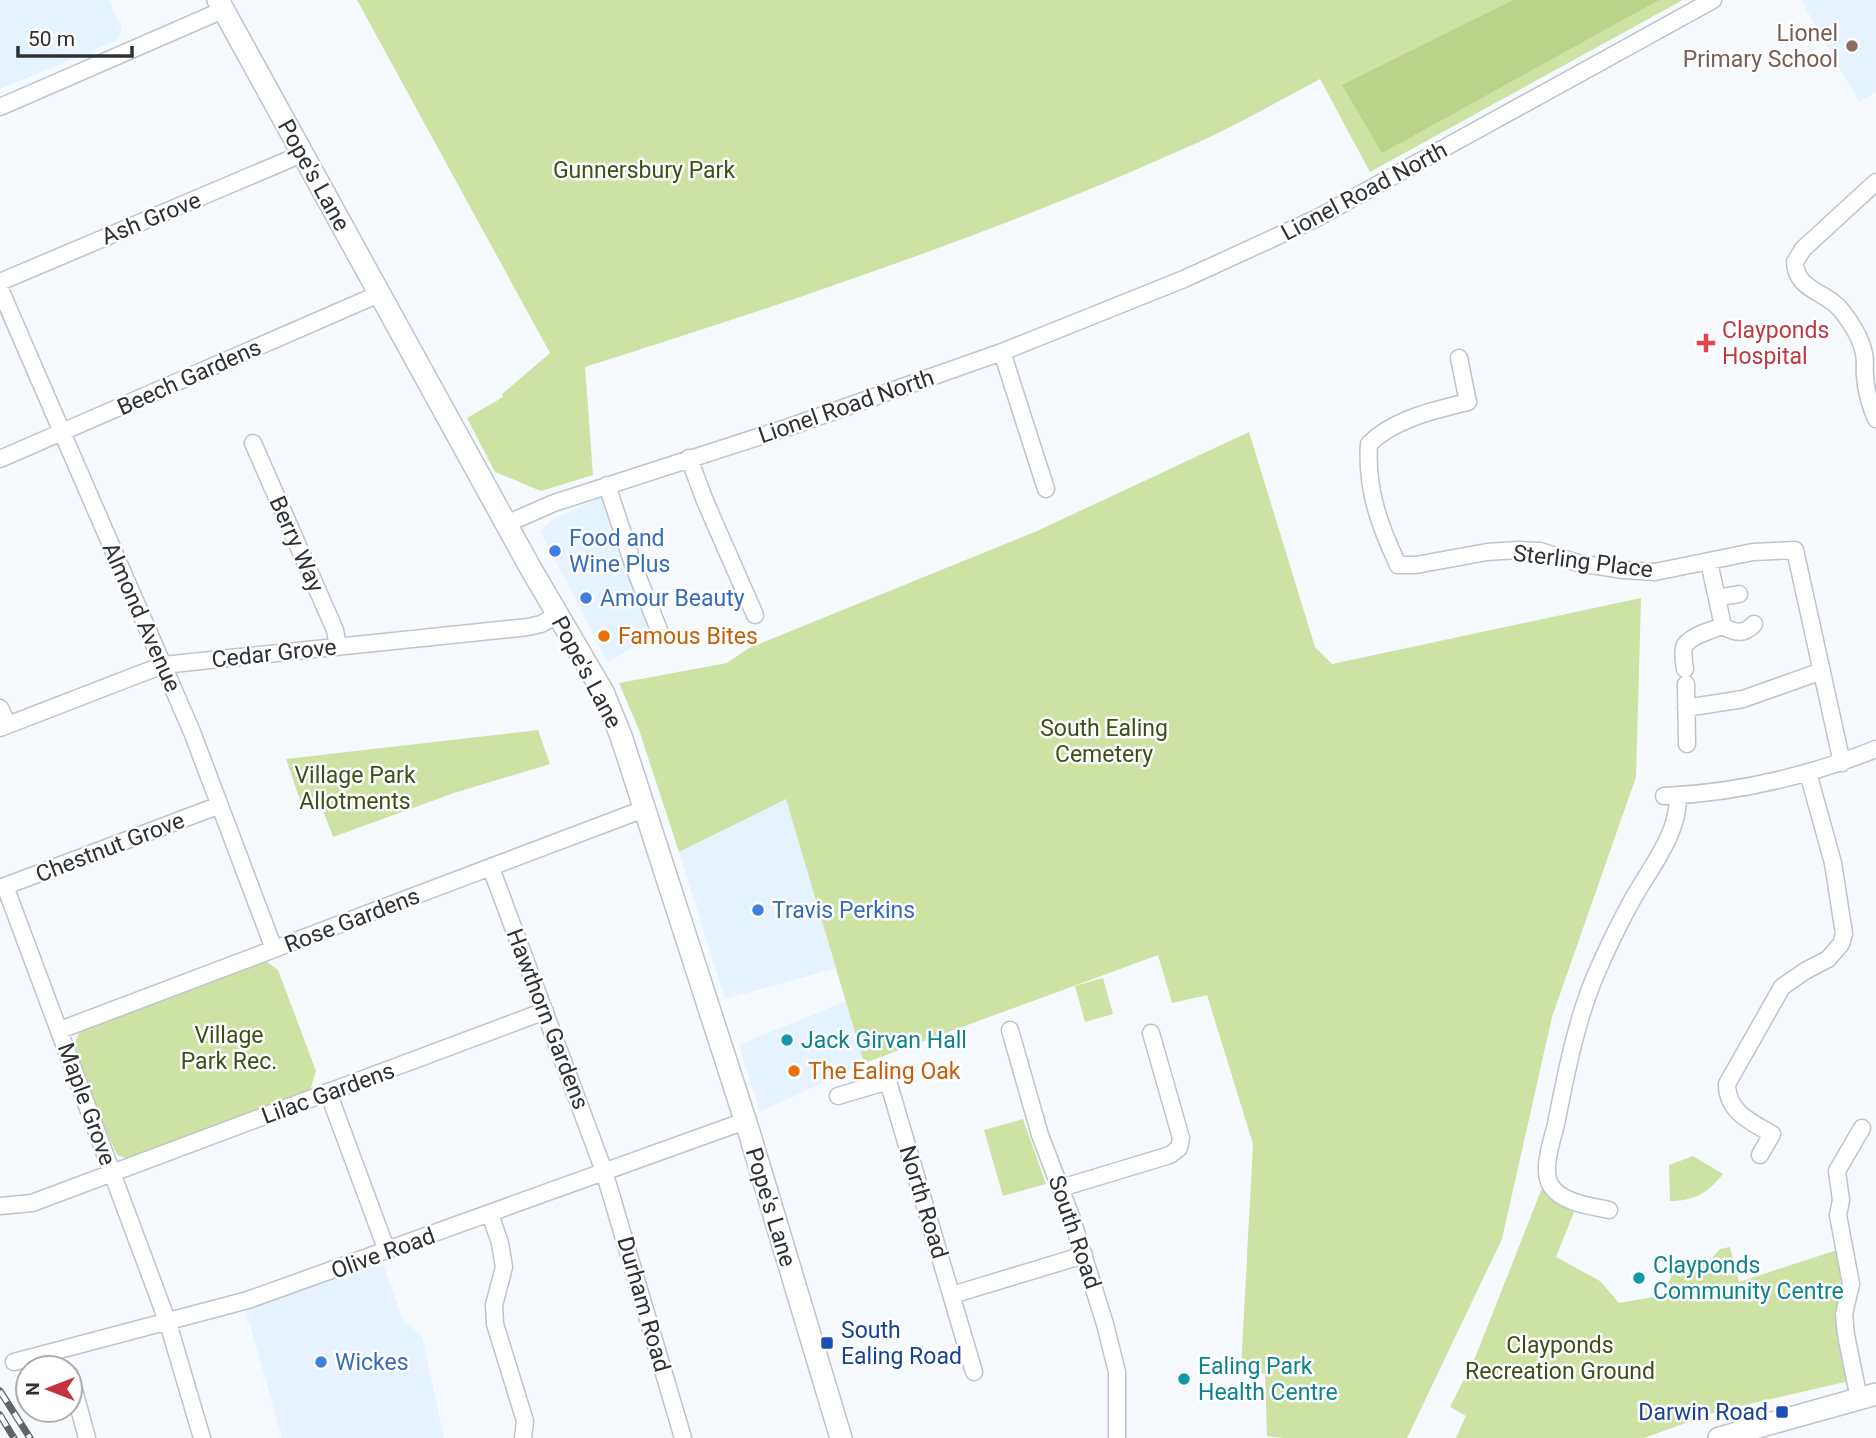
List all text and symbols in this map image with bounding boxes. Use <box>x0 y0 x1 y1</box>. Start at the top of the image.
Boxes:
scale bar <box>18 14 131 58</box>
place label: Lionel Primary School <box>1683 20 1838 73</box>
text: 50 m <box>28 27 75 51</box>
marker: Lionel Primary School <box>1844 38 1860 54</box>
street label: Pope's Lane <box>272 115 355 236</box>
street label: Lionel Road North <box>1277 136 1452 247</box>
park label: Gunnersbury Park <box>553 157 735 184</box>
street label: Ash Grove <box>98 186 205 251</box>
place label: Clayponds Hospital <box>1722 317 1829 370</box>
marker: Clayponds Hospital <box>1696 333 1716 353</box>
street label: Beech Gardens <box>113 334 265 421</box>
street label: Lionel Road North <box>755 364 937 449</box>
street label: Berry Way <box>263 492 330 596</box>
place label: Food and Wine Plus <box>569 525 670 578</box>
street label: Almond Avenue <box>97 538 187 696</box>
street label: Sterling Place <box>1512 540 1654 583</box>
marker: Food and Wine Plus <box>547 543 563 559</box>
place label: Amour Beauty <box>600 585 745 612</box>
marker: Amour Beauty <box>578 590 594 606</box>
street label: Pope's Lane <box>546 612 627 733</box>
place label: Famous Bites <box>618 623 758 650</box>
marker: Famous Bites <box>596 628 612 644</box>
street label: Cedar Grove <box>210 634 338 673</box>
park label: South Ealing Cemetery <box>1040 715 1168 768</box>
park label: Village Park Allotments <box>294 762 416 815</box>
street label: Chestnut Grove <box>32 807 188 888</box>
street label: Rose Gardens <box>281 882 424 959</box>
place label: Travis Perkins <box>772 897 915 924</box>
marker: Travis Perkins <box>750 902 766 918</box>
street label: Hawthorn Gardens <box>501 925 594 1113</box>
park label: Village Park Rec. <box>181 1022 277 1075</box>
place label: Jack Girvan Hall <box>801 1027 967 1054</box>
marker: Jack Girvan Hall <box>779 1032 795 1048</box>
street label: Maple Grove <box>52 1039 121 1169</box>
street label: Lilac Gardens <box>258 1057 398 1130</box>
place label: The Ealing Oak <box>808 1058 961 1085</box>
marker: The Ealing Oak <box>786 1063 802 1079</box>
street label: North Road <box>894 1142 953 1262</box>
street label: Pope's Lane <box>740 1144 801 1270</box>
street label: South Road <box>1043 1172 1107 1292</box>
street label: Olive Road <box>327 1222 439 1285</box>
street label: Durham Road <box>611 1233 676 1375</box>
place label: Clayponds Community Centre <box>1653 1252 1844 1305</box>
marker: Clayponds Community Centre <box>1631 1270 1647 1286</box>
place label: South Ealing Road <box>841 1317 962 1370</box>
park label: Clayponds Recreation Ground <box>1465 1332 1655 1385</box>
marker: South Ealing Road <box>819 1335 835 1351</box>
place label: Wickes <box>335 1349 409 1376</box>
place label: Ealing Park Health Centre <box>1198 1353 1338 1406</box>
north arrow <box>14 1354 84 1424</box>
marker: Wickes <box>313 1354 329 1370</box>
marker: Ealing Park Health Centre <box>1176 1371 1192 1387</box>
text: N <box>21 1382 44 1396</box>
place label: Darwin Road <box>1638 1399 1768 1426</box>
marker: Darwin Road <box>1774 1404 1790 1420</box>

